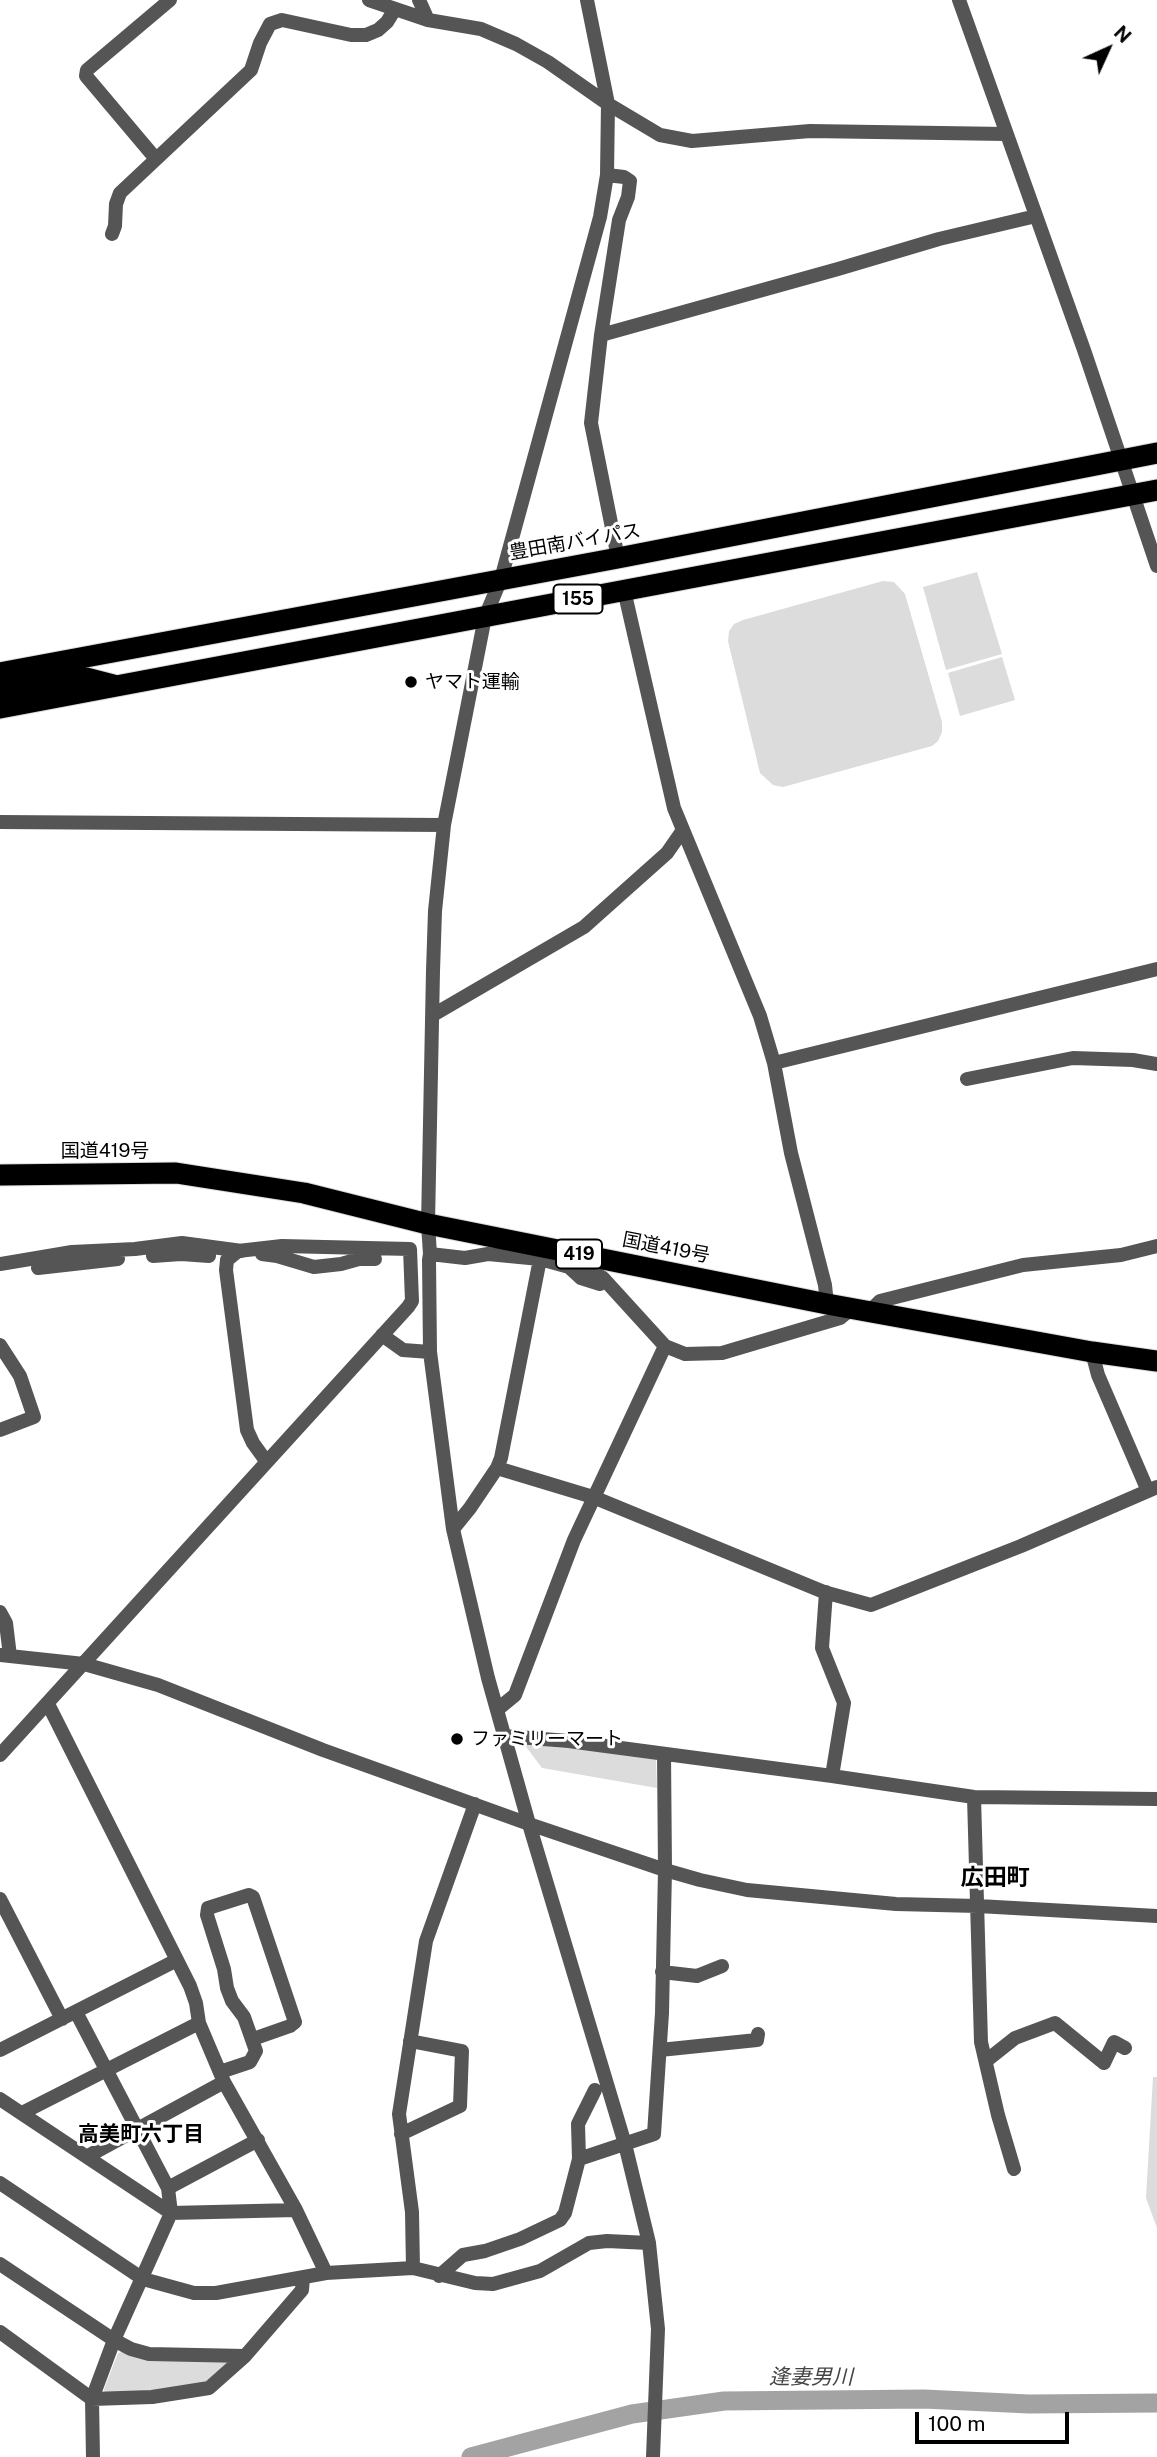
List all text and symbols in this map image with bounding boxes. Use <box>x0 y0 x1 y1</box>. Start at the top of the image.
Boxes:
north arrow <box>1073 14 1143 84</box>
text: N <box>1110 21 1136 47</box>
street label: 豊田南バイパス <box>508 519 642 565</box>
road number: 155 <box>554 584 602 614</box>
place label: ヤマト運輸 <box>425 671 520 693</box>
marker: ヤマト運輸 <box>403 674 419 690</box>
street label: 国道419号 <box>61 1140 149 1162</box>
street label: 国道419号 <box>620 1228 712 1268</box>
road number: 419 <box>556 1240 602 1268</box>
place label: ファミリーマート <box>471 1728 623 1750</box>
marker: ファミリーマート <box>449 1731 465 1747</box>
district label: 広田町 <box>961 1864 1029 1892</box>
district label: 高美町六丁目 <box>78 2122 204 2148</box>
water label: 逢妻男川 <box>769 2365 853 2391</box>
scale bar <box>919 2398 1073 2442</box>
text: 100 m <box>928 2411 985 2436</box>

